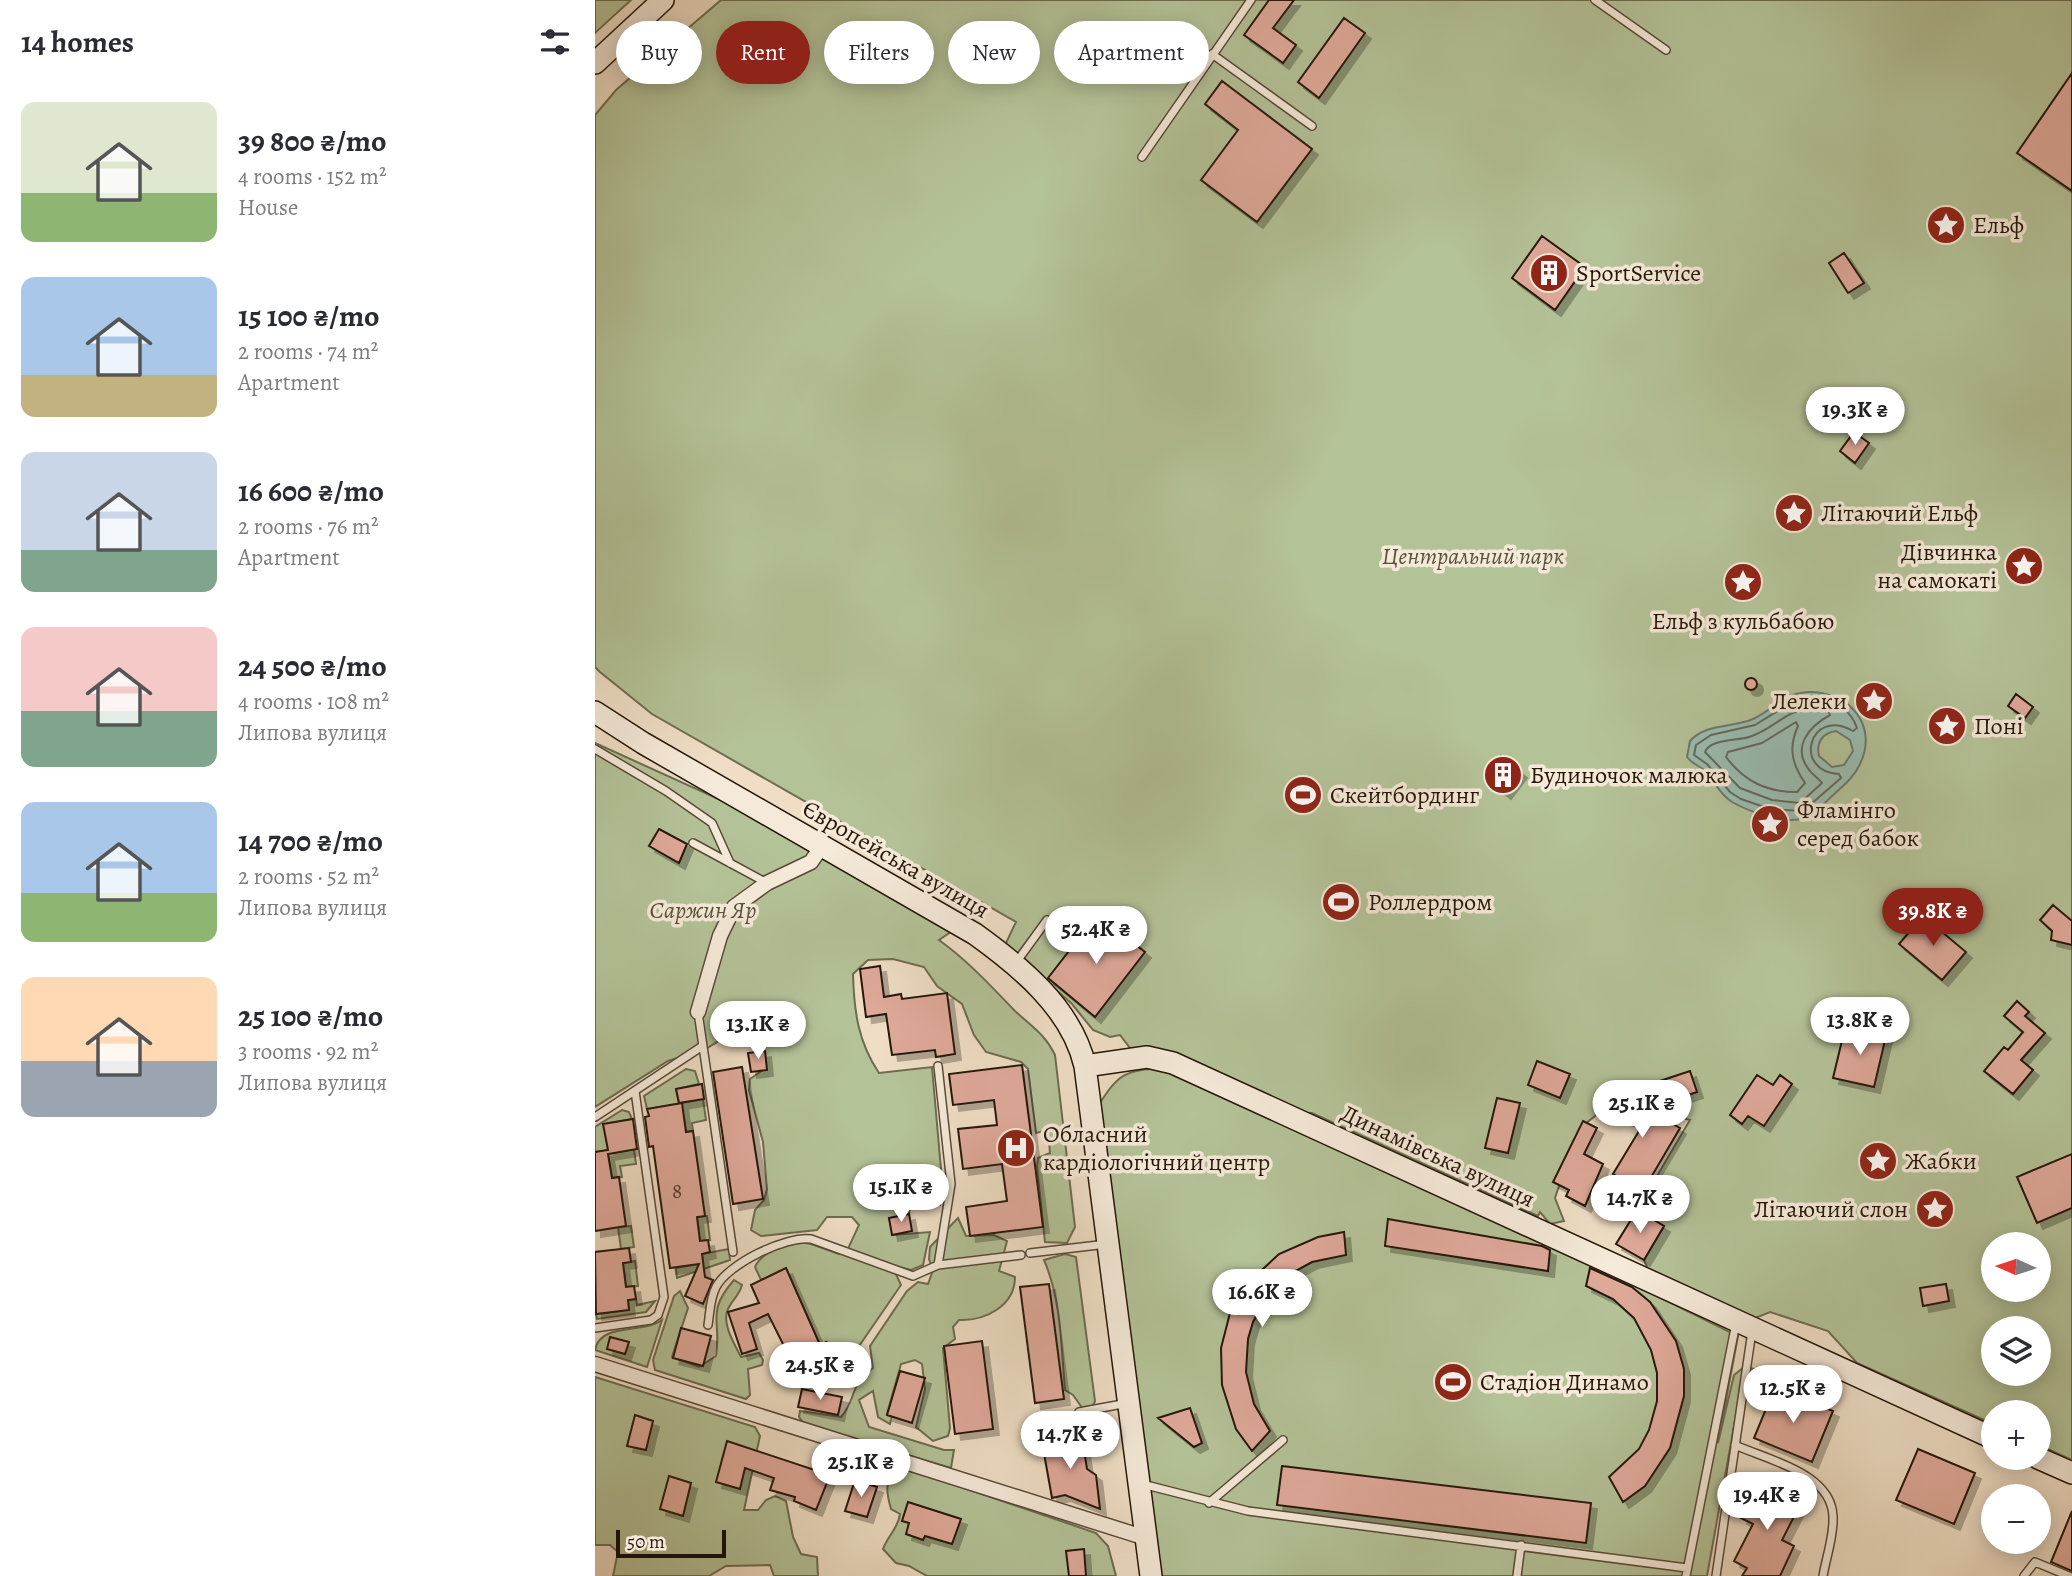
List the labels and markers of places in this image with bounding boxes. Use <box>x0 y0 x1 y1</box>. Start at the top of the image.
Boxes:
place icon: Ельф <box>1925 204 1967 246</box>
place label: Ельф <box>1973 209 2024 241</box>
building icon: SportService <box>1528 252 1570 294</box>
place label: SportService <box>1576 257 1701 289</box>
pin: 19.3K ₴ <box>1790 388 1920 447</box>
place icon: Літаючий Ельф <box>1773 492 1815 534</box>
place label: Літаючий Ельф <box>1821 497 1978 529</box>
place label: Дівчинка на самокаті <box>1877 536 1997 596</box>
place icon: Дівчинка на самокаті <box>2003 545 2045 587</box>
place icon: Ельф з кульбабою <box>1722 561 1764 603</box>
place label: Ельф з кульбабою <box>1652 605 1834 637</box>
place icon: Лелеки <box>1853 680 1895 722</box>
place label: Лелеки <box>1772 685 1847 717</box>
place icon: Поні <box>1926 705 1968 747</box>
place label: Поні <box>1974 710 2023 742</box>
building icon: Будиночок малюка <box>1482 754 1524 796</box>
place label: Будиночок малюка <box>1530 759 1728 791</box>
sports icon: Скейтбординг <box>1282 774 1324 816</box>
place label: Скейтбординг <box>1330 779 1479 811</box>
place label: Фламінго серед бабок <box>1797 794 1919 854</box>
place icon: Фламінго серед бабок <box>1749 803 1791 845</box>
sports icon: Роллердром <box>1320 881 1362 923</box>
place label: Роллердром <box>1368 886 1492 918</box>
pin: 39.8K ₴ <box>1868 888 1998 948</box>
pin: 52.4K ₴ <box>1031 906 1161 966</box>
pin: 13.8K ₴ <box>1795 998 1925 1057</box>
pin: 13.1K ₴ <box>693 1002 823 1061</box>
pin: 25.1K ₴ <box>1577 1080 1707 1140</box>
place label: Обласний кардiологiчний центр <box>1043 1118 1270 1178</box>
hospital icon: Обласний кардiологiчний центр <box>995 1127 1037 1169</box>
place icon: Жабки <box>1857 1140 1899 1182</box>
place label: Жабки <box>1905 1145 1977 1177</box>
pin: 15.1K ₴ <box>836 1164 966 1224</box>
pin: 14.7K ₴ <box>1575 1176 1705 1235</box>
place icon: Літаючий слон <box>1914 1188 1956 1230</box>
place label: Літаючий слон <box>1754 1193 1908 1225</box>
pin: 16.6K ₴ <box>1197 1270 1327 1329</box>
pin: 24.5K ₴ <box>755 1342 885 1402</box>
sports icon: Стадіон Динамо <box>1432 1361 1474 1403</box>
place label: Стадіон Динамо <box>1480 1366 1649 1398</box>
pin: 12.5K ₴ <box>1728 1366 1858 1425</box>
pin: 14.7K ₴ <box>1005 1412 1135 1471</box>
pin: 25.1K ₴ <box>796 1440 926 1499</box>
pin: 19.4K ₴ <box>1702 1472 1832 1532</box>

